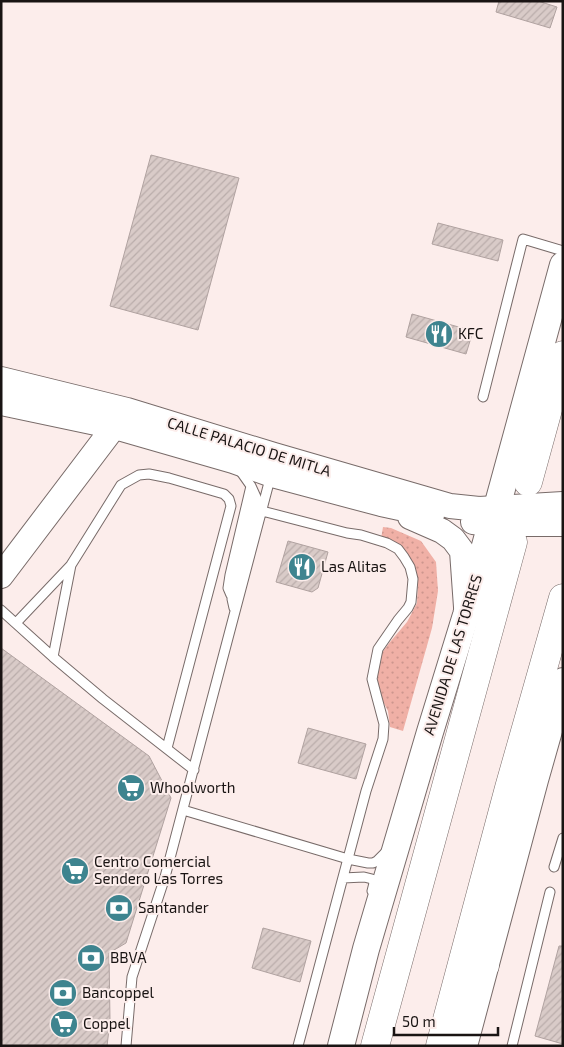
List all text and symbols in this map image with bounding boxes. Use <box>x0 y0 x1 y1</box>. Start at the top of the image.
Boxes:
restaurant icon: KFC <box>424 319 454 349</box>
place label: KFC <box>458 324 484 342</box>
street label: CALLE PALACIO DE MITLA <box>165 413 334 480</box>
restaurant icon: Las Alitas <box>287 552 317 582</box>
place label: Las Alitas <box>321 557 387 575</box>
street label: AVENIDA DE LAS TORRES <box>419 572 485 737</box>
supermarket icon: Whoolworth <box>116 773 146 803</box>
place label: Whoolworth <box>150 778 236 796</box>
place label: Centro Comercial Sendero Las Torres <box>94 852 223 887</box>
supermarket icon: Centro Comercial Sendero Las Torres <box>60 856 90 886</box>
bank icon: Santander <box>104 893 134 923</box>
place label: Santander <box>138 898 209 916</box>
bank icon: BBVA <box>76 943 106 973</box>
place label: BBVA <box>110 948 147 966</box>
bank icon: Bancoppel <box>48 978 78 1008</box>
place label: Bancoppel <box>82 983 154 1001</box>
scale bar <box>394 1004 498 1036</box>
supermarket icon: Coppel <box>49 1009 79 1039</box>
text: 50 m <box>402 1012 436 1030</box>
place label: Coppel <box>83 1014 131 1032</box>

